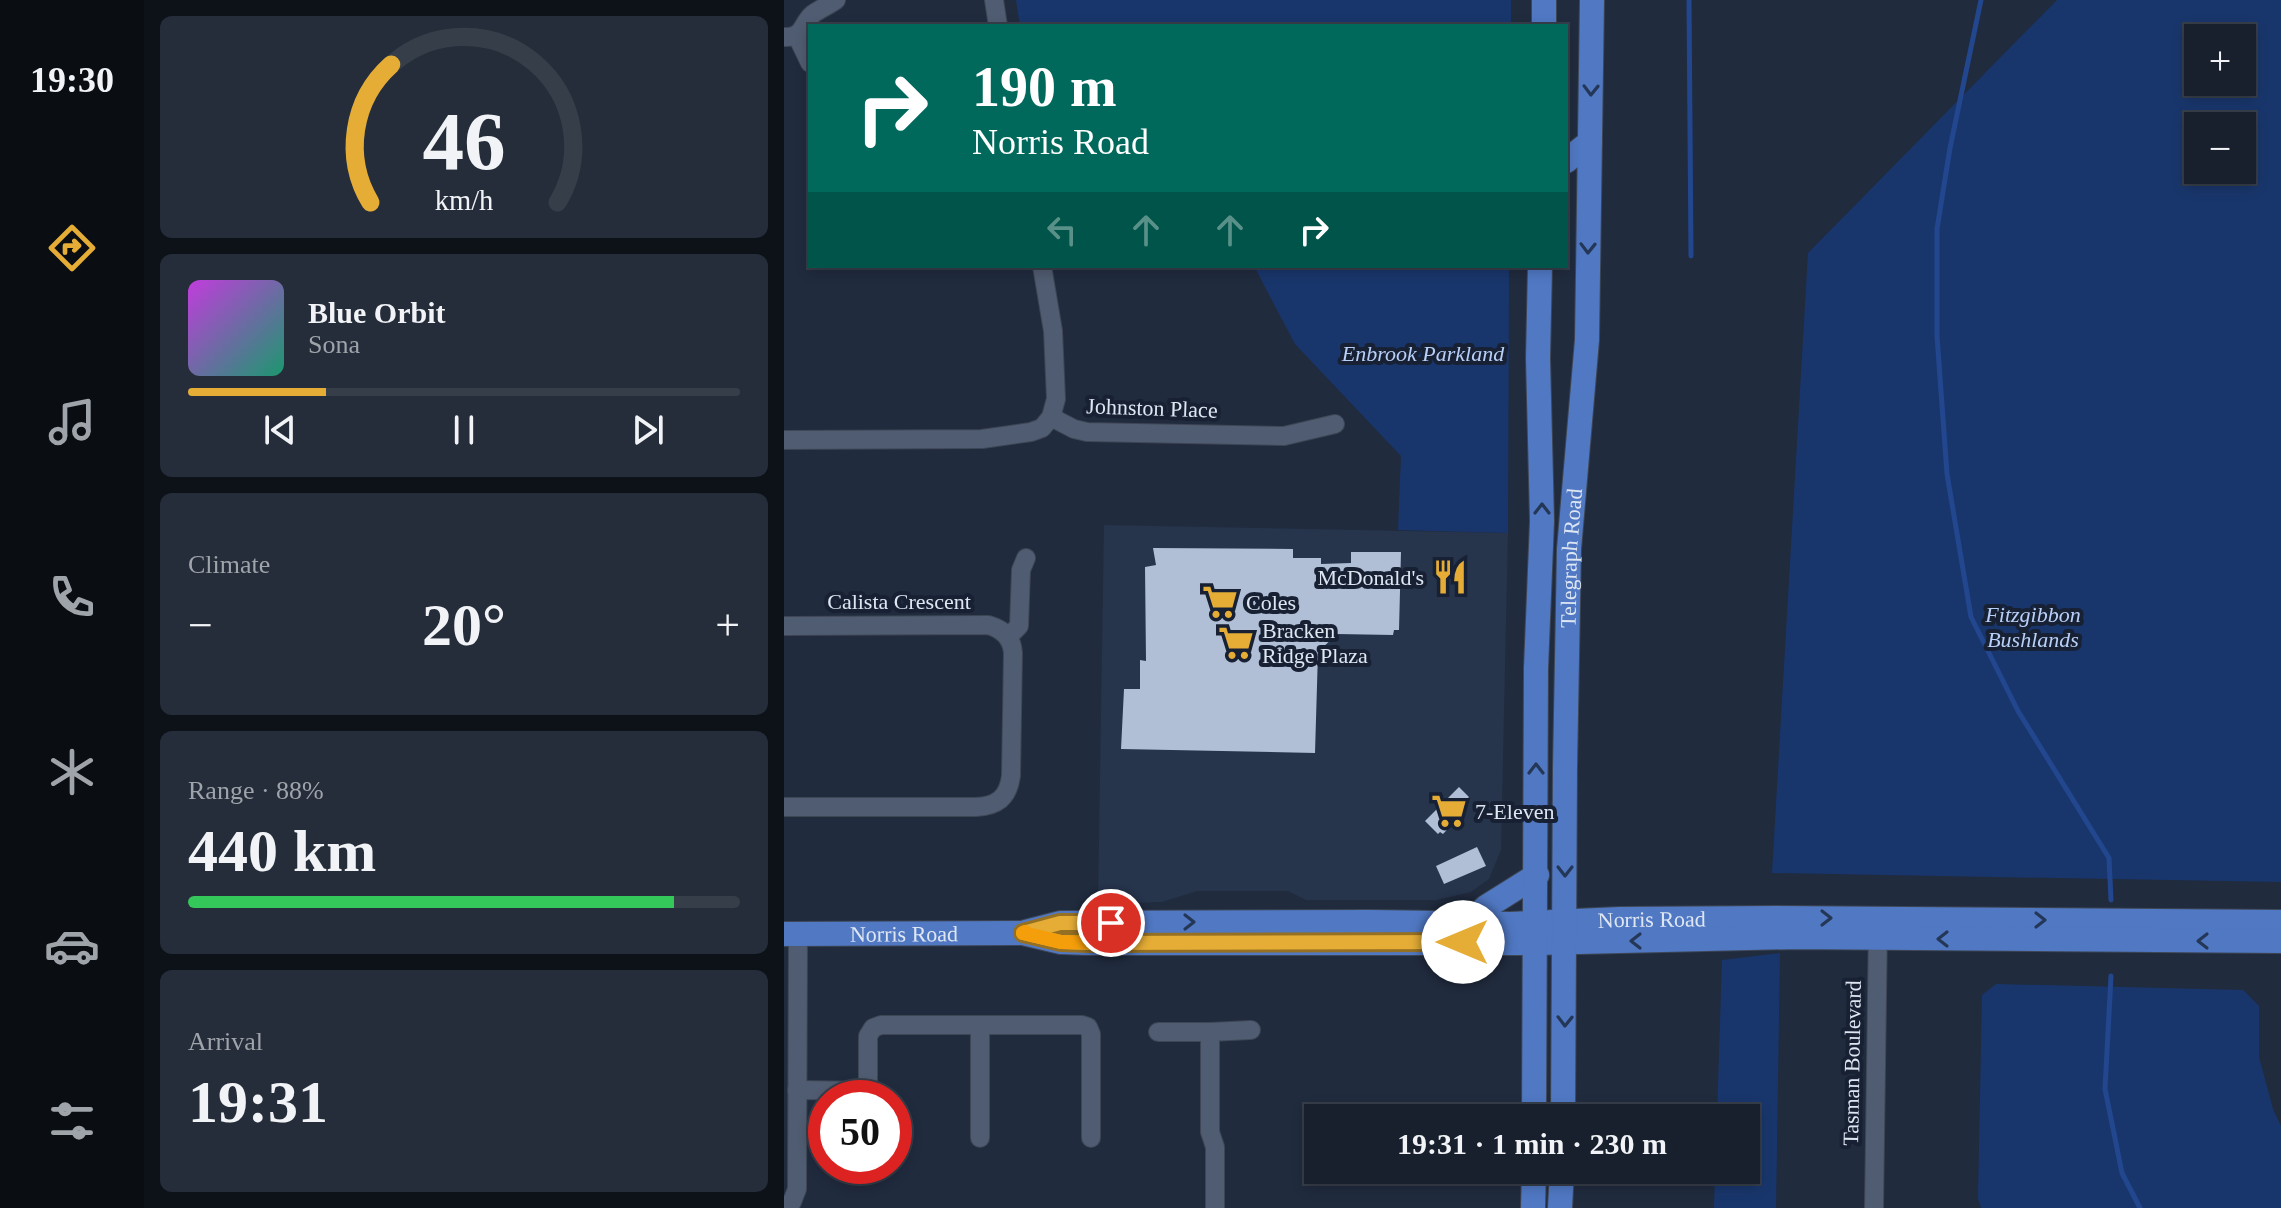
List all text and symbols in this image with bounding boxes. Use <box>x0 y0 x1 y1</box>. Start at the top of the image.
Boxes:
map controls <box>2184 24 2256 184</box>
button: + <box>2184 24 2256 96</box>
icon: right <box>840 56 944 160</box>
text: 190 m <box>972 56 1117 118</box>
text: 19:30 <box>30 60 114 100</box>
one-way arrow <box>1582 84 1599 97</box>
text: 46 <box>422 95 506 187</box>
button: − <box>2184 112 2256 184</box>
text: Norris Road <box>972 122 1149 162</box>
text: km/h <box>435 185 493 216</box>
icon: left <box>1040 208 1084 252</box>
icon: ahead <box>1124 208 1168 252</box>
icon: ahead <box>1208 208 1252 252</box>
icon: right <box>1292 208 1336 252</box>
icon: directions <box>44 220 100 276</box>
one-way arrow <box>1580 242 1597 255</box>
text: Blue Orbit <box>308 296 446 329</box>
text: Sona <box>308 330 360 359</box>
park label: Enbrook Parkland <box>1341 341 1505 366</box>
street label: Johnston Place <box>1086 393 1218 423</box>
icon: music <box>44 394 100 450</box>
icon: previous <box>258 408 302 452</box>
icon: pause <box>442 408 486 452</box>
icon: next <box>626 408 670 452</box>
street label: Telegraph Road <box>1555 487 1587 628</box>
one-way arrow <box>1533 502 1551 515</box>
text: Climate <box>188 550 270 579</box>
restaurant icon: McDonald's <box>1431 558 1469 596</box>
place label: McDonald's <box>1317 565 1424 590</box>
icon: phone <box>44 569 100 625</box>
supermarket icon: Coles <box>1201 583 1239 621</box>
street label: Calista Crescent <box>827 589 971 614</box>
place label: Coles <box>1246 590 1296 615</box>
text: 20° <box>422 592 506 658</box>
text: − <box>188 601 213 650</box>
text: + <box>715 601 740 650</box>
park label: Fitzgibbon Bushlands <box>1984 602 2081 652</box>
place label: Bracken Ridge Plaza <box>1262 618 1368 668</box>
supermarket icon: Bracken Ridge Plaza <box>1217 624 1255 662</box>
icon: climate <box>44 744 100 800</box>
one-way arrow <box>1527 762 1545 775</box>
text: Range · 88% <box>188 776 324 805</box>
supermarket icon: 7-Eleven <box>1430 792 1468 830</box>
place label: 7-Eleven <box>1475 799 1554 824</box>
text: 440 km <box>188 818 376 884</box>
one-way arrow <box>1556 865 1574 878</box>
pin <box>1077 889 1145 957</box>
position arrow <box>1421 900 1505 984</box>
icon: arrive <box>1089 901 1133 945</box>
street label: Norris Road <box>1597 906 1706 933</box>
one-way arrow <box>1820 909 1833 927</box>
one-way arrow <box>2034 911 2047 929</box>
one-way arrow <box>1183 913 1196 931</box>
icon: car <box>44 918 100 974</box>
street label: Norris Road <box>850 921 958 946</box>
one-way arrow <box>1936 930 1949 947</box>
one-way arrow <box>1629 932 1642 950</box>
one-way arrow <box>2196 932 2209 949</box>
street label: Tasman Boulevard <box>1838 980 1866 1146</box>
one-way arrow <box>1556 1015 1573 1028</box>
text: Arrival <box>188 1027 263 1056</box>
text: 19:31 <box>188 1069 328 1135</box>
speed limit sign: 50 <box>808 1080 912 1184</box>
icon: filters <box>44 1093 100 1149</box>
text: 19:31 · 1 min · 230 m <box>1397 1127 1667 1160</box>

